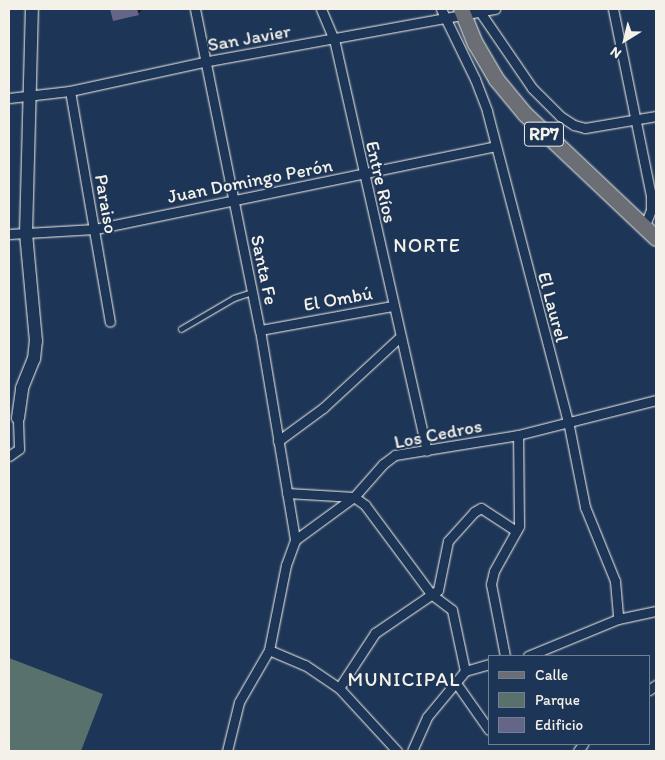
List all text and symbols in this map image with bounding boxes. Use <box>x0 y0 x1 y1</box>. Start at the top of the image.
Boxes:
north arrow <box>600 15 650 65</box>
street label: San Javier <box>206 19 292 57</box>
text: N <box>607 43 625 62</box>
road number: RP7 <box>523 118 565 150</box>
street label: Entre Ríos <box>360 139 402 225</box>
street label: Juan Domingo Perón <box>166 154 334 208</box>
street label: Paraiso <box>90 172 122 236</box>
street label: Santa Fe <box>246 233 282 307</box>
district label: NORTE <box>392 233 462 257</box>
street label: El Laurel <box>533 269 573 345</box>
street label: El Ombú <box>301 282 375 316</box>
street label: Los Cedros <box>392 414 484 454</box>
legend <box>488 655 650 745</box>
text: Calle <box>535 666 568 684</box>
district label: MUNICIPAL <box>348 667 460 691</box>
text: Parque <box>535 691 580 709</box>
text: Edificio <box>535 716 583 734</box>

